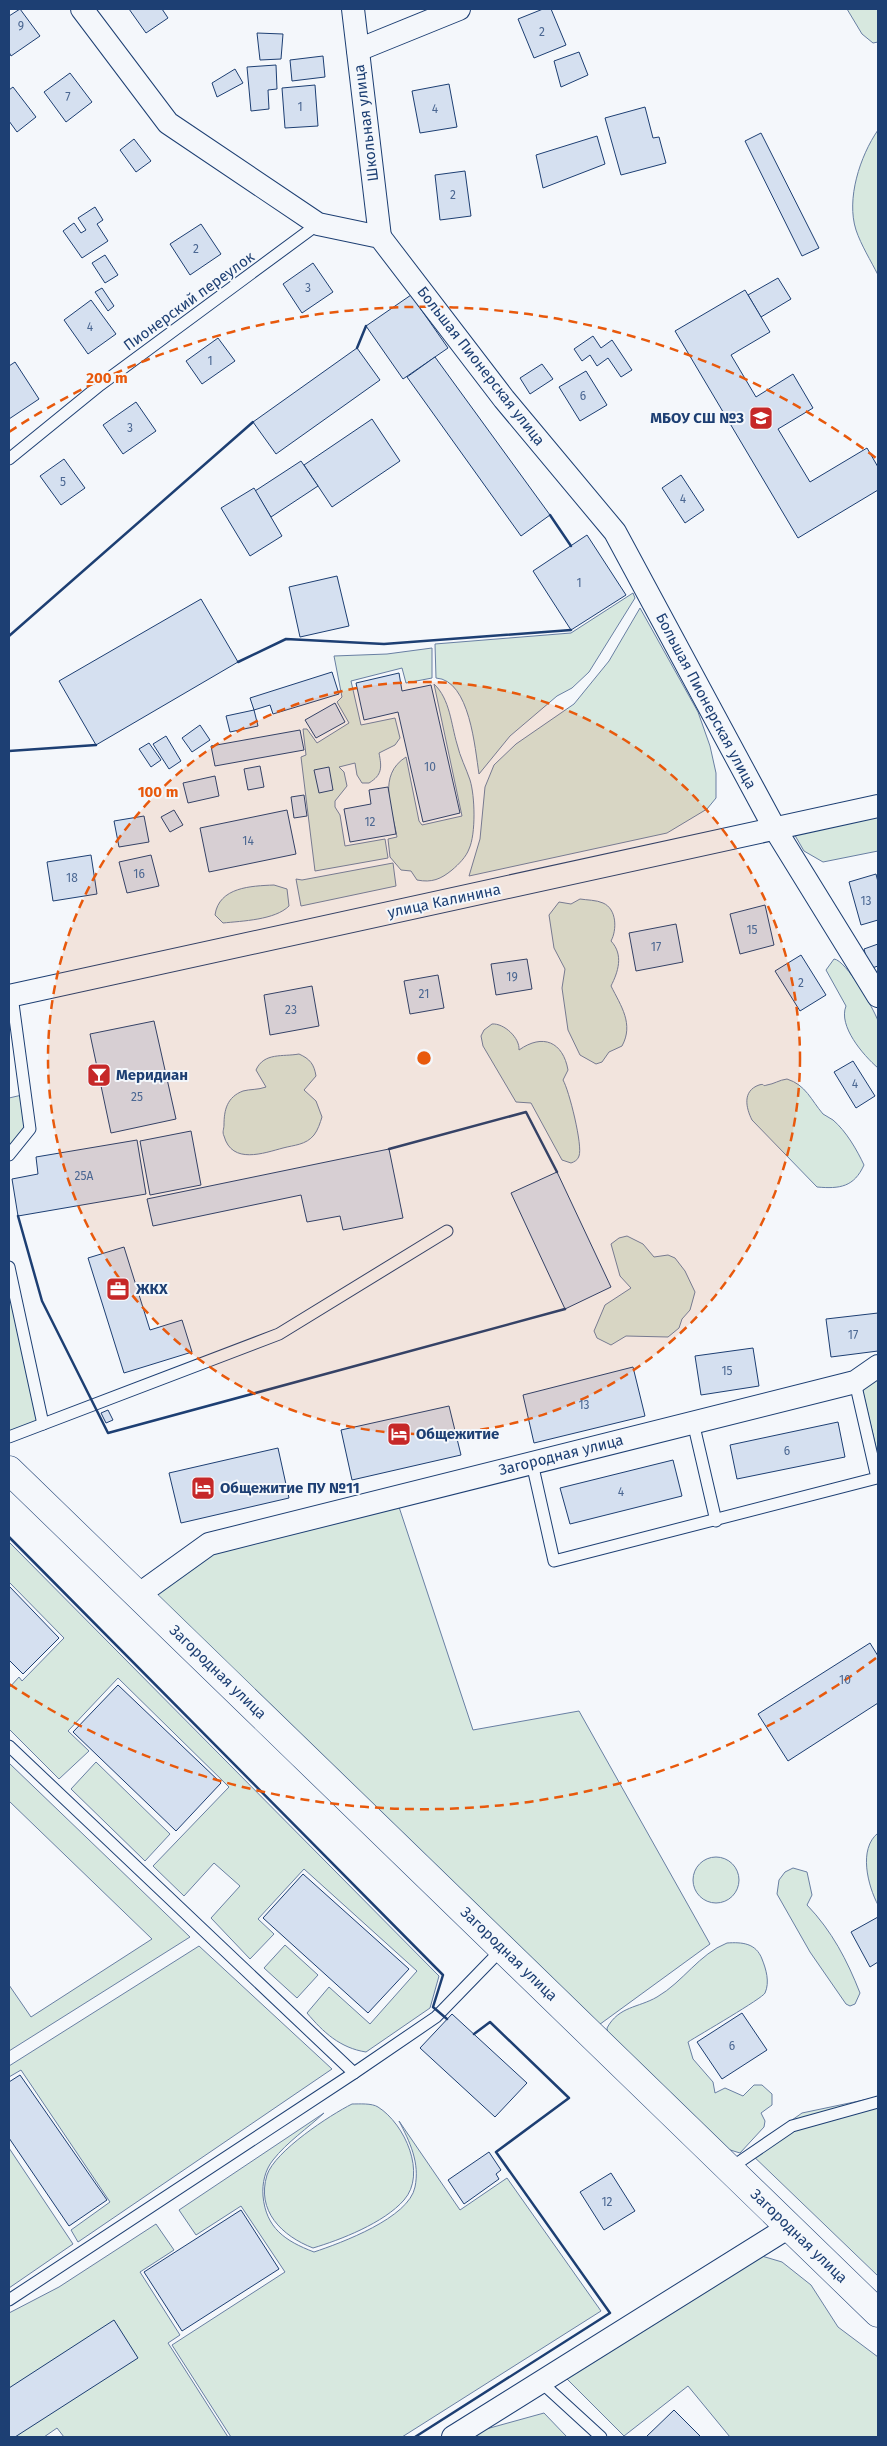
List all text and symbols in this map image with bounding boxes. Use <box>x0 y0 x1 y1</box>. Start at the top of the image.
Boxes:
house number: 9 <box>18 19 24 33</box>
house number: 2 <box>539 25 545 39</box>
street label: Школьная улица <box>350 64 382 182</box>
house number: 7 <box>65 90 71 104</box>
house number: 1 <box>297 100 303 114</box>
house number: 4 <box>432 102 439 116</box>
house number: 2 <box>450 188 456 202</box>
house number: 2 <box>193 242 199 256</box>
street label: Пионерский переулок <box>120 247 258 354</box>
house number: 3 <box>305 281 311 295</box>
street label: Большая Пионерская улица <box>413 283 549 449</box>
house number: 4 <box>87 320 94 334</box>
house number: 1 <box>207 354 213 368</box>
text: 200 m <box>86 369 128 387</box>
house number: 6 <box>580 389 586 403</box>
school or university icon: МБОУ СШ №3 <box>748 405 774 431</box>
place label: МБОУ СШ №3 <box>650 409 744 427</box>
house number: 3 <box>127 421 133 435</box>
house number: 5 <box>60 475 66 489</box>
house number: 4 <box>680 492 687 506</box>
house number: 1 <box>576 576 582 590</box>
street label: Большая Пионерская улица <box>652 610 760 792</box>
house number: 10 <box>424 760 436 774</box>
text: 100 m <box>138 783 178 801</box>
house number: 12 <box>364 815 376 829</box>
house number: 14 <box>242 834 254 848</box>
house number: 16 <box>133 867 145 881</box>
house number: 18 <box>66 871 78 885</box>
street label: улица Калинина <box>386 880 502 922</box>
house number: 13 <box>860 894 872 908</box>
house number: 15 <box>746 923 758 937</box>
house number: 17 <box>651 940 661 954</box>
house number: 19 <box>506 970 518 984</box>
house number: 2 <box>798 976 804 990</box>
house number: 21 <box>419 987 429 1001</box>
house number: 23 <box>285 1003 297 1017</box>
centre of rings <box>415 1049 433 1067</box>
bar icon: Меридиан <box>86 1062 112 1088</box>
place label: Меридиан <box>116 1066 188 1084</box>
house number: 4 <box>852 1077 859 1091</box>
house number: 25 <box>131 1090 143 1104</box>
house number: 25А <box>75 1169 94 1183</box>
office icon: ЖКХ <box>105 1276 131 1302</box>
place label: ЖКХ <box>135 1280 168 1298</box>
house number: 17 <box>848 1328 858 1342</box>
house number: 15 <box>721 1364 733 1378</box>
house number: 13 <box>578 1398 590 1412</box>
hotel icon: Общежитие <box>386 1421 412 1447</box>
place label: Общежитие <box>416 1425 499 1443</box>
street label: Загородная улица <box>497 1431 625 1479</box>
house number: 6 <box>784 1444 790 1458</box>
hotel icon: Общежитие ПУ №11 <box>190 1475 216 1501</box>
place label: Общежитие ПУ №11 <box>220 1479 360 1497</box>
house number: 4 <box>618 1485 625 1499</box>
street label: Загородная улица <box>166 1621 270 1723</box>
house number: 10 <box>839 1673 851 1687</box>
street label: Загородная улица <box>457 1903 561 2005</box>
house number: 6 <box>729 2039 735 2053</box>
street label: Загородная улица <box>747 2185 851 2287</box>
house number: 12 <box>601 2195 613 2209</box>

